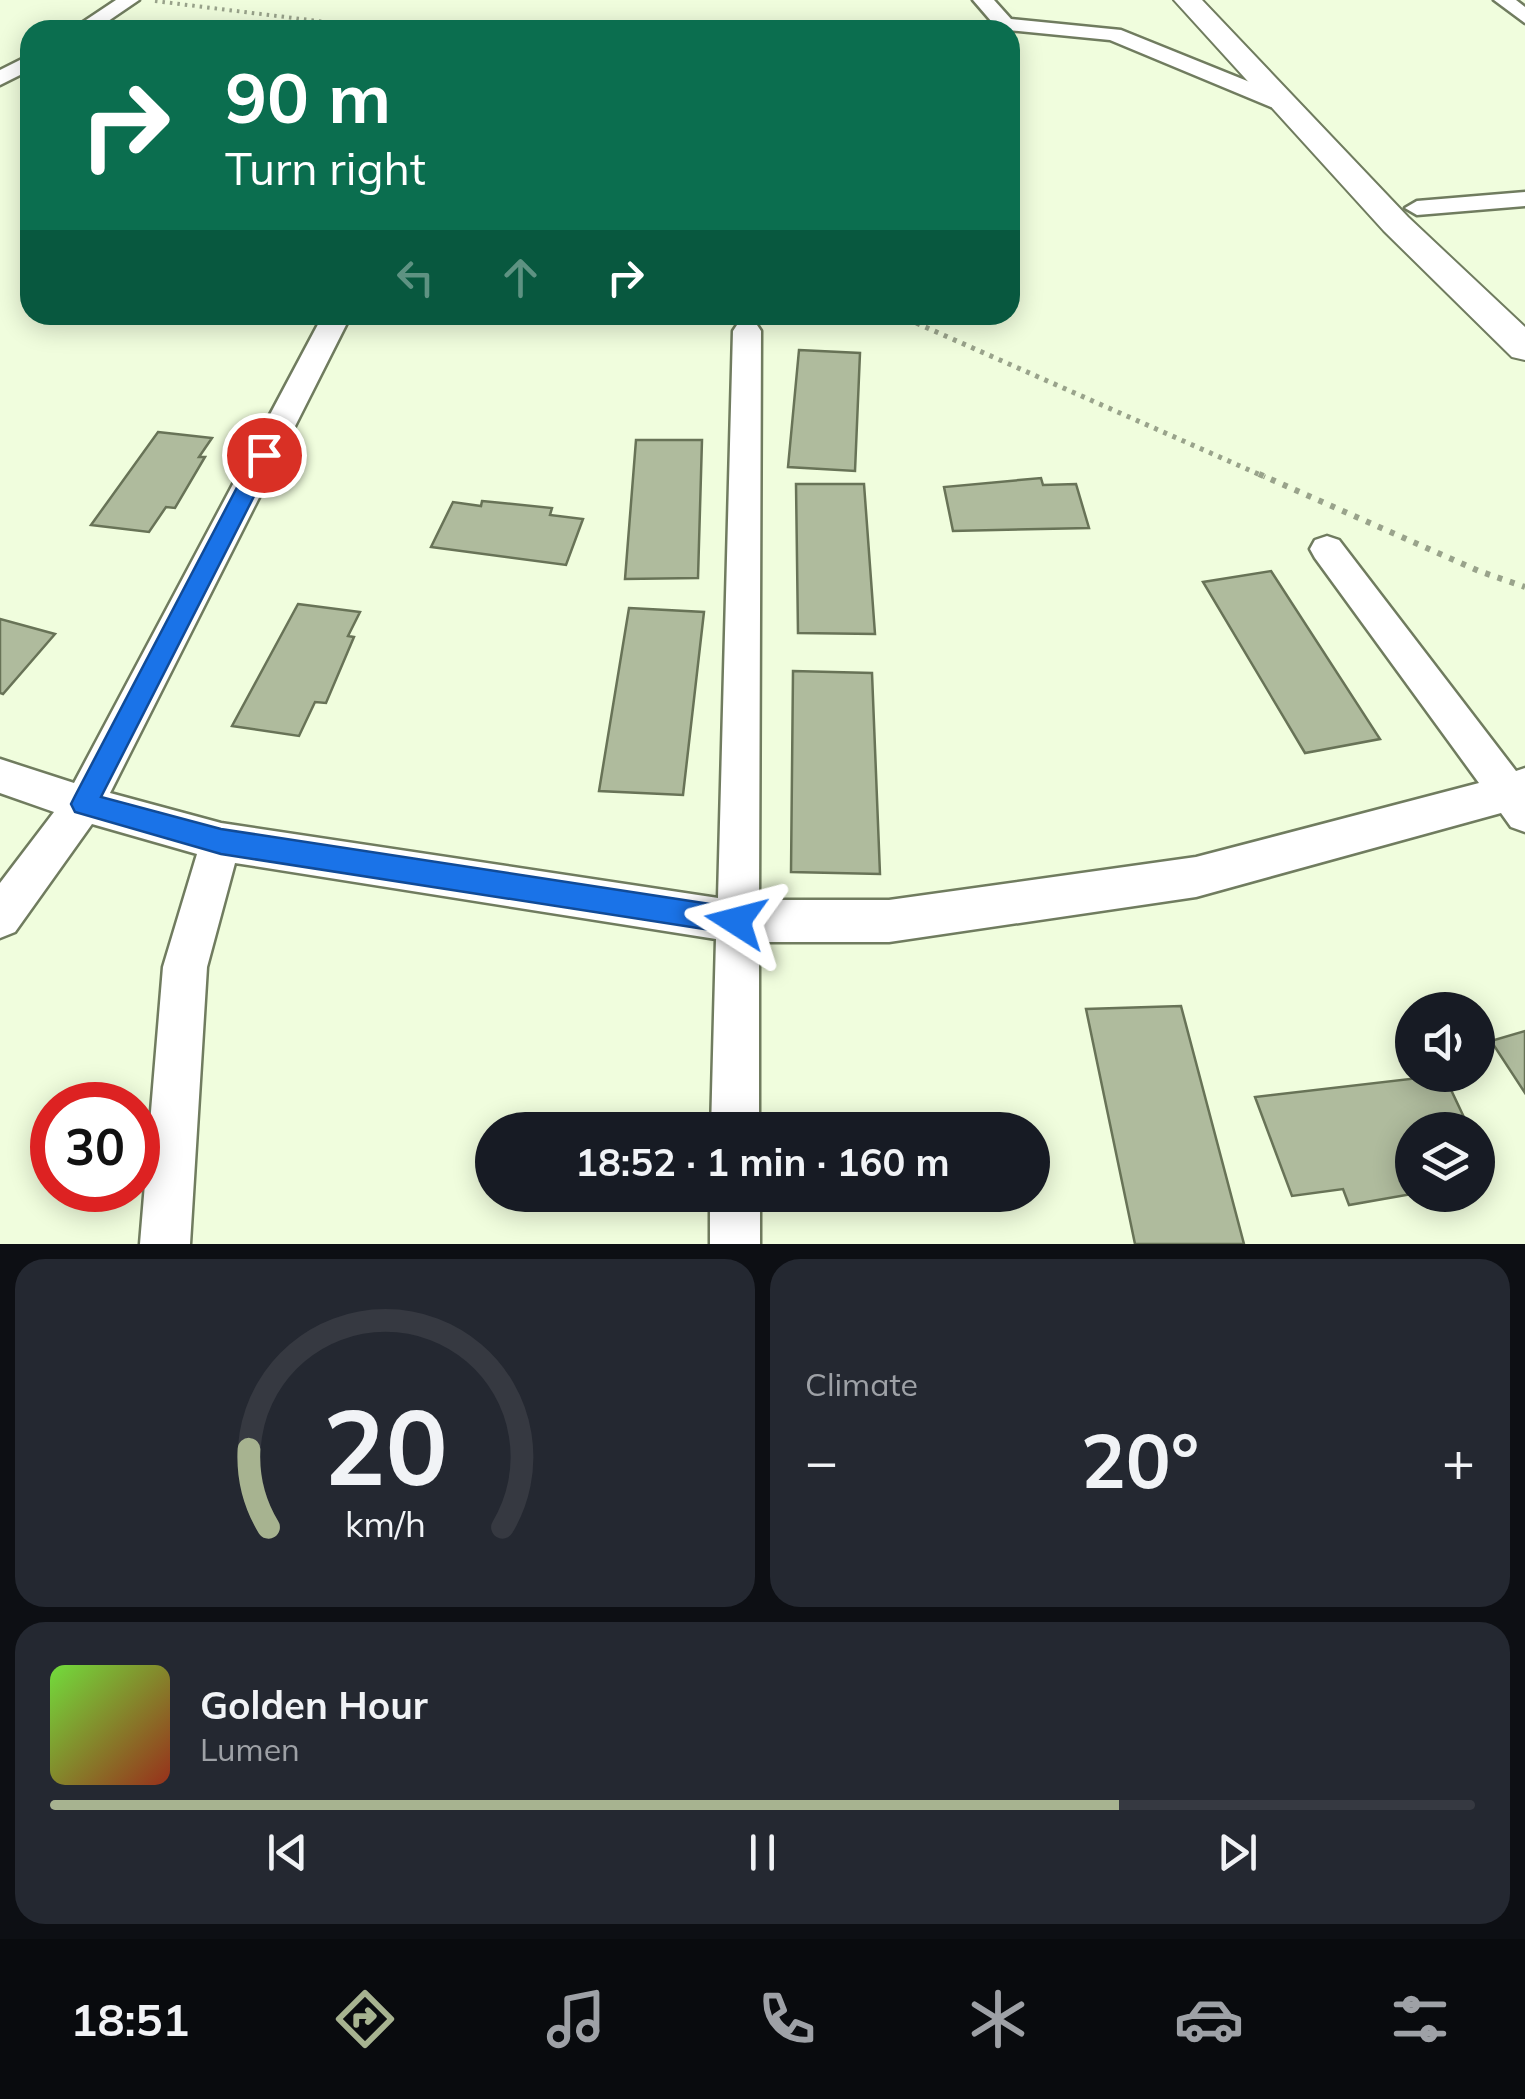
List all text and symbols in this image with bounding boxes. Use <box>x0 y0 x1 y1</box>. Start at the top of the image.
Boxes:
text: 90 m <box>225 53 391 141</box>
icon: right <box>60 60 190 190</box>
text: Turn right <box>225 140 426 196</box>
icon: left <box>388 250 443 305</box>
icon: ahead <box>493 250 548 305</box>
icon: right <box>598 250 653 305</box>
pin <box>222 413 307 498</box>
icon: arrive <box>237 428 292 483</box>
position arrow <box>684 869 788 973</box>
map controls <box>1395 992 1495 1212</box>
button: sound <box>1395 992 1495 1092</box>
speed limit sign: 30 <box>30 1082 160 1212</box>
button: layers <box>1395 1112 1495 1212</box>
text: 18:52 · 1 min · 160 m <box>575 1138 950 1186</box>
text: Climate <box>805 1364 918 1404</box>
text: 20 <box>323 1380 447 1511</box>
text: 20° <box>1081 1413 1199 1507</box>
text: − <box>805 1426 838 1495</box>
text: + <box>1442 1426 1475 1495</box>
text: km/h <box>345 1501 425 1546</box>
text: Golden Hour <box>200 1681 428 1729</box>
text: Lumen <box>200 1729 300 1769</box>
icon: previous <box>260 1825 315 1880</box>
icon: pause <box>735 1825 790 1880</box>
icon: next <box>1210 1825 1265 1880</box>
icon: directions <box>330 1984 400 2054</box>
icon: music <box>541 1984 611 2054</box>
icon: phone <box>752 1984 822 2054</box>
icon: climate <box>963 1984 1033 2054</box>
icon: car <box>1174 1984 1244 2054</box>
icon: filters <box>1385 1984 1455 2054</box>
text: 18:51 <box>70 1991 190 2047</box>

